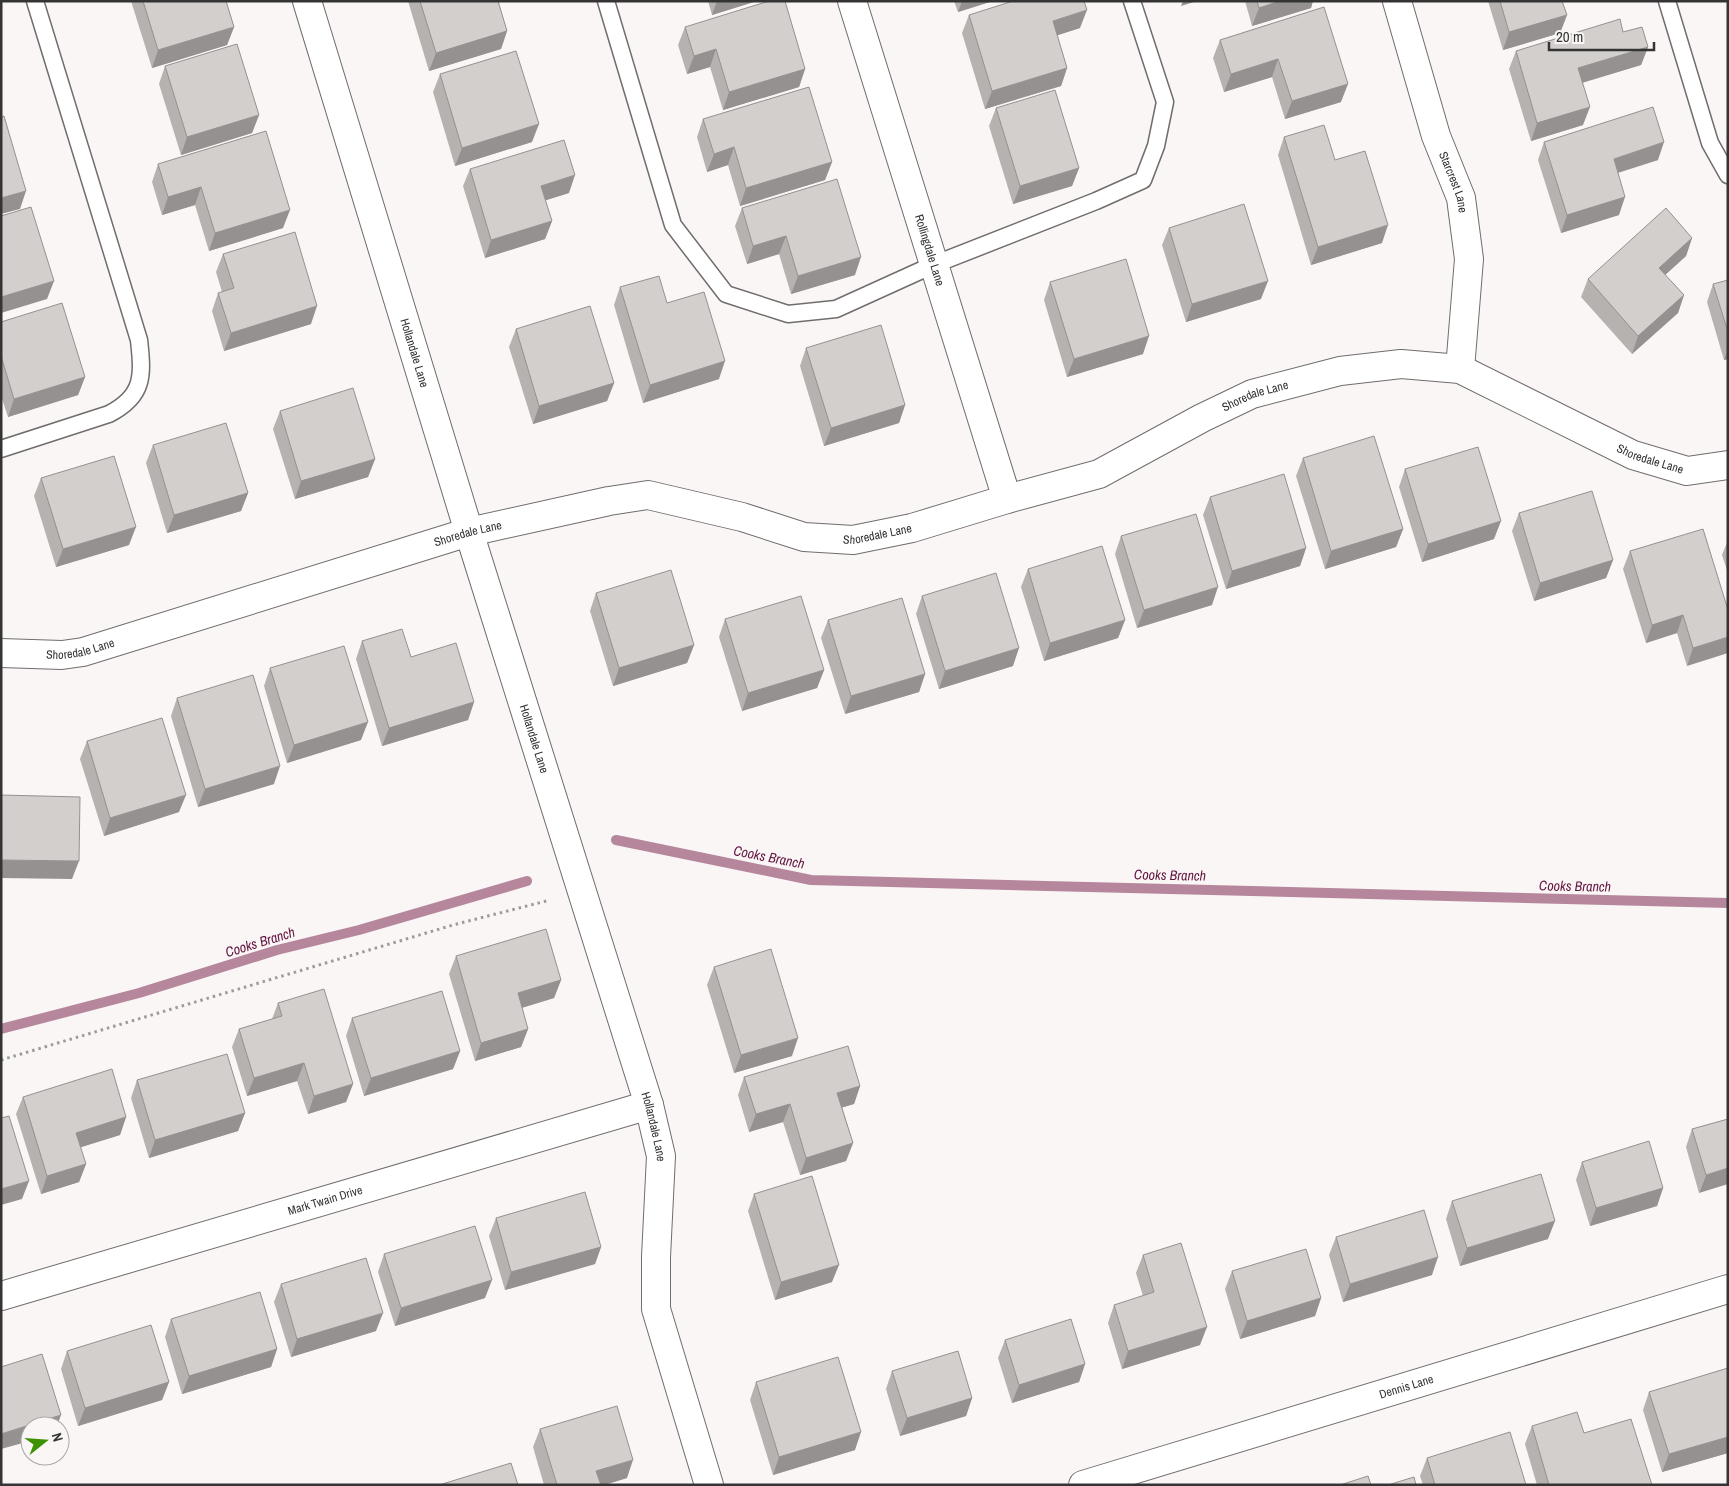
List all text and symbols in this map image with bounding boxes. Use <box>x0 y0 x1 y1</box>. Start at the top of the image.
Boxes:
scale bar <box>1549 20 1654 52</box>
text: 20 m <box>1556 26 1583 47</box>
street label: Starcrest Lane <box>1435 149 1471 214</box>
street label: Rollingdale Lane <box>911 212 948 288</box>
street label: Hollandale Lane <box>396 317 432 389</box>
street label: Shoredale Lane <box>1219 377 1290 415</box>
street label: Shoredale Lane <box>1614 440 1686 478</box>
street label: Shoredale Lane <box>432 517 503 550</box>
street label: Shoredale Lane <box>843 520 913 548</box>
street label: Shoredale Lane <box>46 635 116 663</box>
street label: Hollandale Lane <box>516 702 552 775</box>
water label: Cooks Branch <box>732 841 806 873</box>
water label: Cooks Branch <box>1134 865 1206 885</box>
water label: Cooks Branch <box>1539 876 1611 896</box>
water label: Cooks Branch <box>223 923 297 961</box>
street label: Hollandale Lane <box>637 1090 669 1162</box>
street label: Mark Twain Drive <box>286 1182 364 1219</box>
street label: Dennis Lane <box>1377 1371 1435 1403</box>
north arrow <box>20 1416 70 1466</box>
text: N <box>48 1431 67 1444</box>

